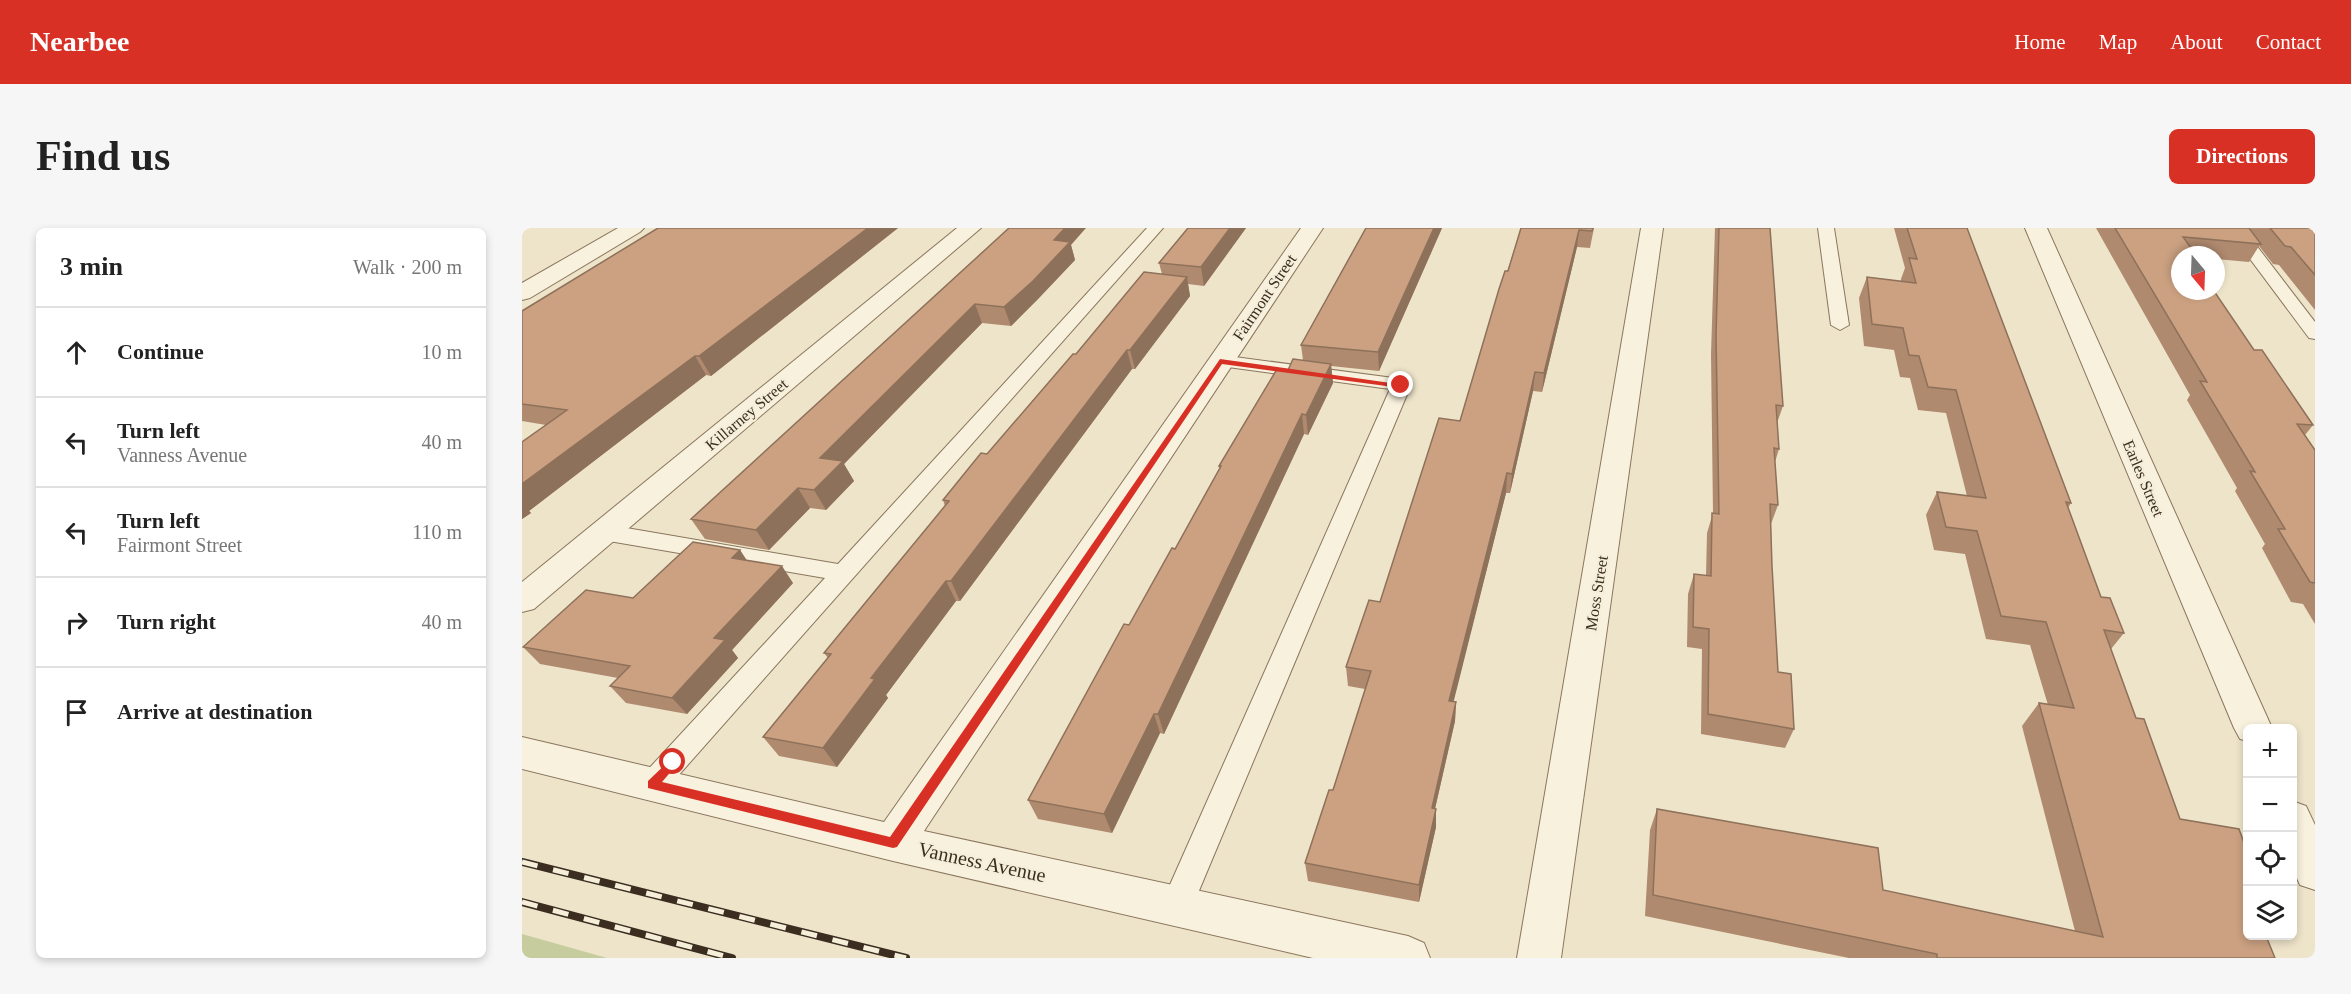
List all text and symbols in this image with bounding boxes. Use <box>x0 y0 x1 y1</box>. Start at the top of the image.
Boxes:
text: Nearbee <box>30 26 130 57</box>
text: Home <box>2014 30 2066 54</box>
text: Map <box>2099 30 2137 54</box>
text: About <box>2170 30 2223 54</box>
text: Contact <box>2256 30 2321 54</box>
button: Directions <box>2169 129 2315 184</box>
text: Find us <box>36 133 170 179</box>
north arrow <box>2171 246 2225 300</box>
street label: Fairmont Street <box>1229 251 1300 343</box>
text: 3 min <box>60 252 123 281</box>
text: Walk · 200 m <box>353 256 462 278</box>
icon: ahead <box>60 336 93 369</box>
text: Continue <box>117 339 204 364</box>
text: 10 m <box>421 341 462 363</box>
route end <box>1387 371 1413 397</box>
street label: Killarney Street <box>702 375 792 454</box>
text: Turn left <box>117 418 200 443</box>
icon: left <box>60 426 93 459</box>
text: 40 m <box>421 431 462 453</box>
street label: Earles Street <box>2120 437 2167 519</box>
text: Vanness Avenue <box>117 444 247 466</box>
text: Turn left <box>117 508 200 533</box>
icon: left <box>60 516 93 549</box>
text: 110 m <box>412 521 462 543</box>
text: Fairmont Street <box>117 534 242 556</box>
street label: Moss Street <box>1582 554 1611 632</box>
icon: right <box>60 606 93 639</box>
text: Turn right <box>117 609 216 634</box>
text: 40 m <box>421 611 462 633</box>
icon: arrive <box>60 696 93 729</box>
text: Arrive at destination <box>117 699 313 724</box>
map controls <box>2243 724 2297 940</box>
button: + <box>2243 724 2297 778</box>
route start <box>659 748 685 774</box>
button: − <box>2243 778 2297 832</box>
button: locate <box>2243 832 2297 886</box>
street label: Vanness Avenue <box>916 838 1048 886</box>
button: layers <box>2243 886 2297 940</box>

